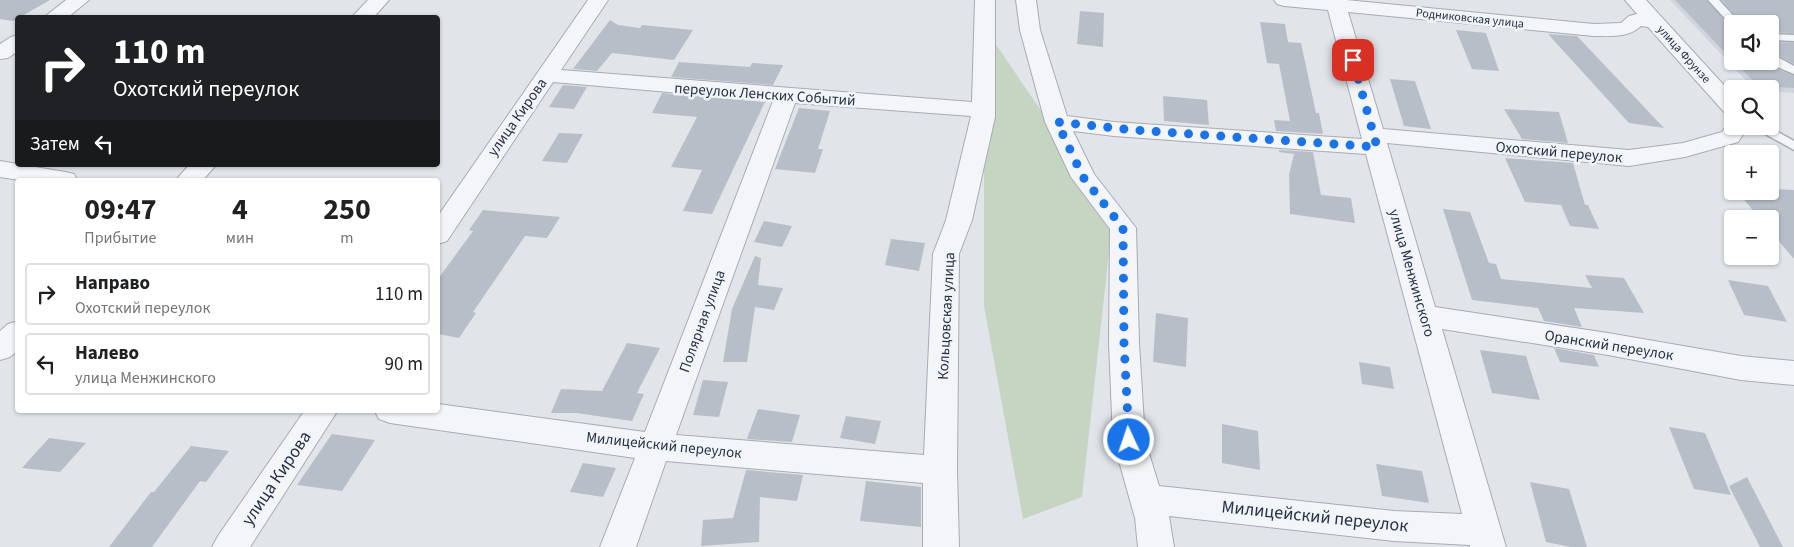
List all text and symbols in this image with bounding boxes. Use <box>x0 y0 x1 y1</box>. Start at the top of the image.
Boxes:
street label: Родниковская улица <box>1415 4 1525 33</box>
map controls <box>1724 15 1779 265</box>
button: sound <box>1724 15 1779 70</box>
street label: улица Фрунзе <box>1653 22 1714 87</box>
text: 110 m <box>113 27 205 77</box>
icon: right <box>30 35 95 100</box>
pin <box>1332 39 1374 81</box>
icon: arrive <box>1339 46 1367 74</box>
text: Охотский переулок <box>113 73 299 105</box>
street label: улица Кирова <box>483 74 552 161</box>
street label: переулок Ленских Событий <box>674 78 856 111</box>
button: search <box>1724 80 1779 135</box>
icon: left <box>90 130 118 158</box>
text: Затем <box>30 131 80 158</box>
street label: Охотский переулок <box>1495 137 1624 169</box>
button: + <box>1724 145 1779 200</box>
text: 09:47 <box>84 188 157 231</box>
text: 4 <box>232 188 248 231</box>
text: 250 <box>323 188 371 231</box>
street label: улица Менжинского <box>1383 207 1440 340</box>
button: − <box>1724 210 1779 265</box>
text: Прибытие <box>84 227 156 249</box>
text: мин <box>226 227 254 249</box>
text: m <box>340 227 354 249</box>
street label: Кольцовская улица <box>933 252 960 380</box>
street label: Полярная улица <box>674 267 731 375</box>
text: Направо <box>75 270 150 297</box>
icon: right <box>32 280 60 308</box>
text: 110 m <box>375 281 423 308</box>
text: Охотский переулок <box>75 297 210 319</box>
street label: Оранский переулок <box>1543 325 1675 366</box>
text: Налево <box>75 340 139 367</box>
icon: left <box>32 350 60 378</box>
text: 90 m <box>385 351 423 378</box>
text: улица Менжинского <box>75 367 216 389</box>
position arrow <box>1102 413 1154 465</box>
street label: улица Кирова <box>235 426 317 531</box>
street label: Милицейский переулок <box>585 427 743 464</box>
street label: Милицейский переулок <box>1220 494 1410 539</box>

